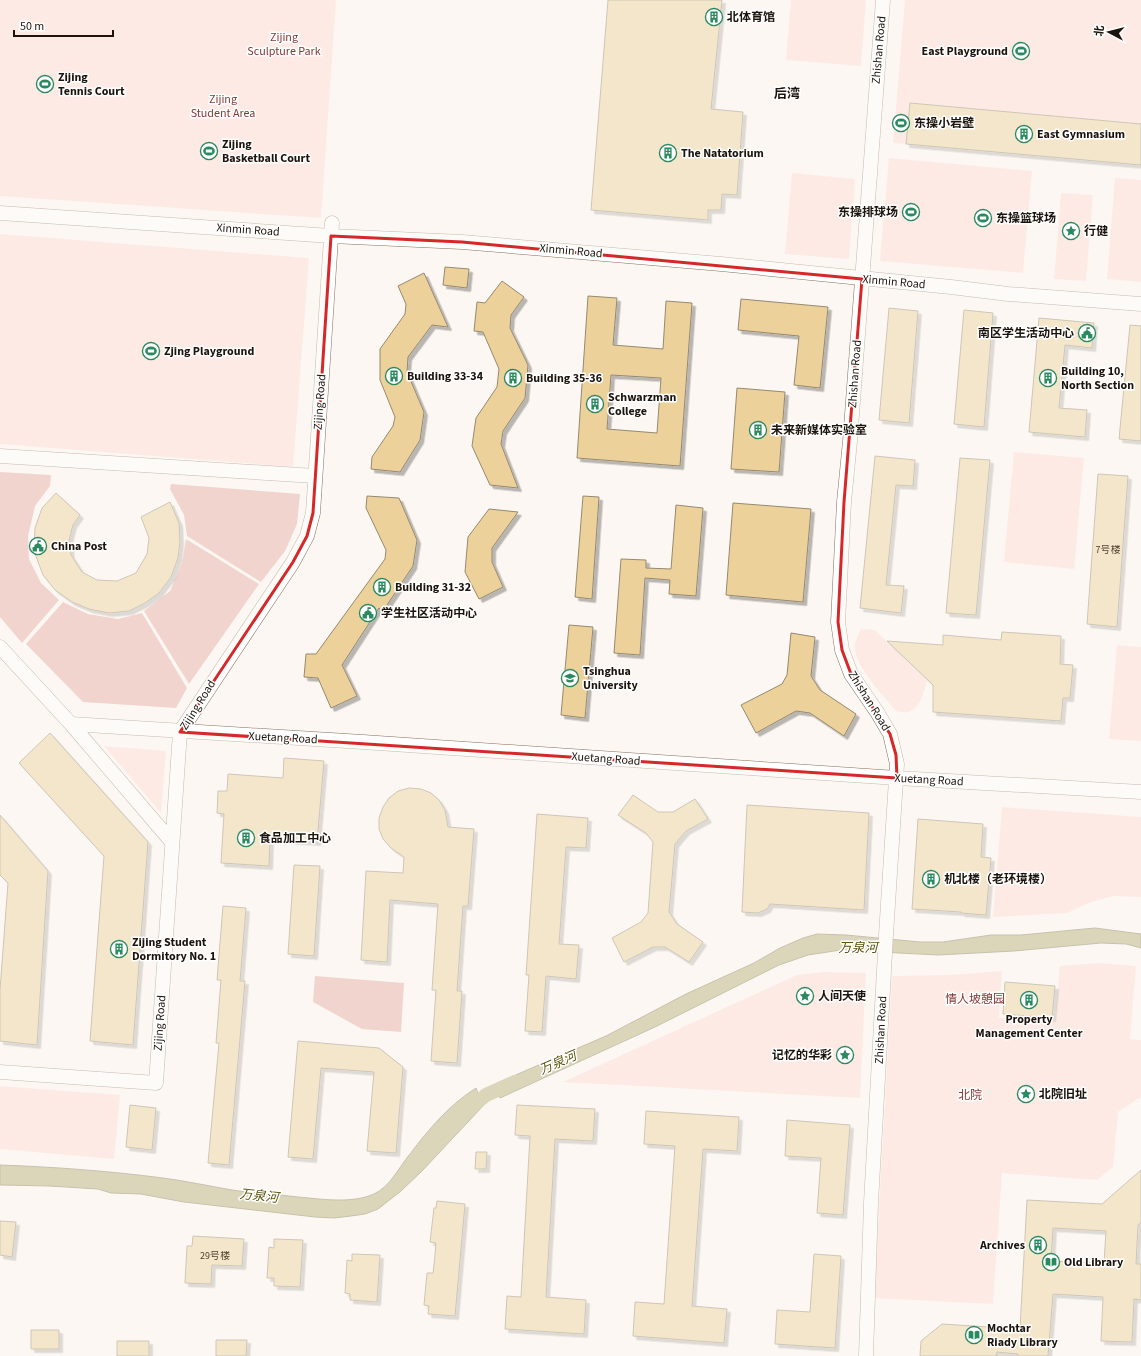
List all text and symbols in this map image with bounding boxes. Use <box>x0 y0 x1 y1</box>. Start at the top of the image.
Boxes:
building icon: 北体育馆 <box>704 7 724 27</box>
place label: 北体育馆 <box>727 9 775 26</box>
scale bar <box>14 12 113 38</box>
north arrow <box>1089 12 1129 52</box>
street label: Zhishan Road <box>868 15 890 85</box>
text: 50 m <box>20 18 44 35</box>
text: 北 <box>1091 24 1108 37</box>
park label: Zijing Sculpture Park <box>247 29 321 60</box>
sports icon: East Playground <box>1011 41 1031 61</box>
place label: East Playground <box>922 43 1008 60</box>
place label: Zijing Tennis Court <box>58 69 125 100</box>
sports icon: Zijing Tennis Court <box>35 74 55 94</box>
district label: 后湾 <box>774 85 800 103</box>
park label: Zijing Student Area <box>191 91 255 122</box>
sports icon: 东操小岩壁 <box>891 113 911 133</box>
place label: 东操小岩壁 <box>914 115 974 132</box>
building icon: East Gymnasium <box>1014 124 1034 144</box>
place label: East Gymnasium <box>1037 126 1125 143</box>
place label: Zijing Basketball Court <box>222 136 310 167</box>
sports icon: Zijing Basketball Court <box>199 141 219 161</box>
building icon: The Natatorium <box>658 143 678 163</box>
place label: The Natatorium <box>681 145 764 162</box>
sports icon: 东操排球场 <box>901 202 921 222</box>
place label: 东操排球场 <box>838 204 898 221</box>
sports icon: 东操篮球场 <box>973 208 993 228</box>
place label: 东操篮球场 <box>996 210 1056 227</box>
street label: Xinmin Road <box>216 219 280 241</box>
place icon: 行健 <box>1061 221 1081 241</box>
place label: 行健 <box>1084 223 1108 240</box>
street label: Xinmin Road <box>539 240 603 262</box>
street label: Xinmin Road <box>862 271 926 293</box>
public building icon: 南区学生活动中心 <box>1077 323 1097 343</box>
place label: 南区学生活动中心 <box>978 325 1074 342</box>
street label: Zhishan Road <box>844 339 866 409</box>
sports icon: Zjing Playground <box>141 341 161 361</box>
place label: Zjing Playground <box>164 343 254 360</box>
place label: Building 10, North Section <box>1061 363 1134 394</box>
building icon: Building 33-34 <box>384 366 404 386</box>
place label: Building 33-34 <box>407 368 484 385</box>
building icon: Building 35-36 <box>503 368 523 388</box>
building icon: Building 10, North Section <box>1038 368 1058 388</box>
place label: Building 35-36 <box>526 370 602 387</box>
street label: Zijing Road <box>310 373 330 431</box>
place label: Schwarzman College <box>608 389 676 420</box>
building icon: Schwarzman College <box>585 394 605 414</box>
building icon: 未来新媒体实验室 <box>748 420 768 440</box>
place label: 未来新媒体实验室 <box>771 422 867 439</box>
public building icon: China Post <box>28 536 48 556</box>
place label: China Post <box>51 538 107 555</box>
house number: 7号楼 <box>1096 543 1120 557</box>
building icon: Building 31-32 <box>372 577 392 597</box>
place label: Building 31-32 <box>395 579 471 596</box>
public building icon: 学生社区活动中心 <box>358 603 378 623</box>
place label: 学生社区活动中心 <box>381 605 477 622</box>
place label: Tsinghua University <box>583 663 638 694</box>
school or university icon: Tsinghua University <box>560 668 580 688</box>
street label: Zhishan Road <box>844 668 894 734</box>
street label: Zijing Road <box>176 677 220 733</box>
street label: Xuetang Road <box>248 728 318 748</box>
street label: Xuetang Road <box>571 748 641 770</box>
street label: Xuetang Road <box>894 770 964 790</box>
building icon: 食品加工中心 <box>236 828 256 848</box>
place label: 食品加工中心 <box>259 830 331 847</box>
building icon: 机北楼（老环境楼） <box>921 869 941 889</box>
place label: 机北楼（老环境楼） <box>944 871 1052 888</box>
place label: Zijing Student Dormitory No. 1 <box>132 934 216 965</box>
building icon: Zijing Student Dormitory No. 1 <box>109 939 129 959</box>
water label: 万泉河 <box>838 939 880 957</box>
place icon: 人间天使 <box>795 986 815 1006</box>
place label: 人间天使 <box>818 988 866 1005</box>
building icon: Property Management Center <box>1019 990 1039 1010</box>
park label: 情人坡憩园 <box>945 991 1005 1008</box>
street label: Zijing Road <box>150 994 170 1052</box>
street label: Zhishan Road <box>871 995 891 1065</box>
place label: Property Management Center <box>976 1011 1083 1042</box>
place icon: 记忆的华彩 <box>835 1045 855 1065</box>
water label: 万泉河 <box>537 1046 582 1079</box>
place label: 记忆的华彩 <box>772 1047 832 1064</box>
place icon: 北院旧址 <box>1016 1084 1036 1104</box>
place label: 北院旧址 <box>1039 1086 1087 1103</box>
park label: 北院 <box>958 1087 982 1104</box>
water label: 万泉河 <box>239 1185 282 1207</box>
building icon: Archives <box>1028 1235 1048 1255</box>
place label: Archives <box>979 1237 1025 1254</box>
house number: 29号楼 <box>200 1249 230 1263</box>
library icon: Old Library <box>1041 1252 1061 1272</box>
place label: Old Library <box>1064 1254 1124 1271</box>
place label: Mochtar Riady Library <box>987 1320 1059 1351</box>
library icon: Mochtar Riady Library <box>964 1325 984 1345</box>

